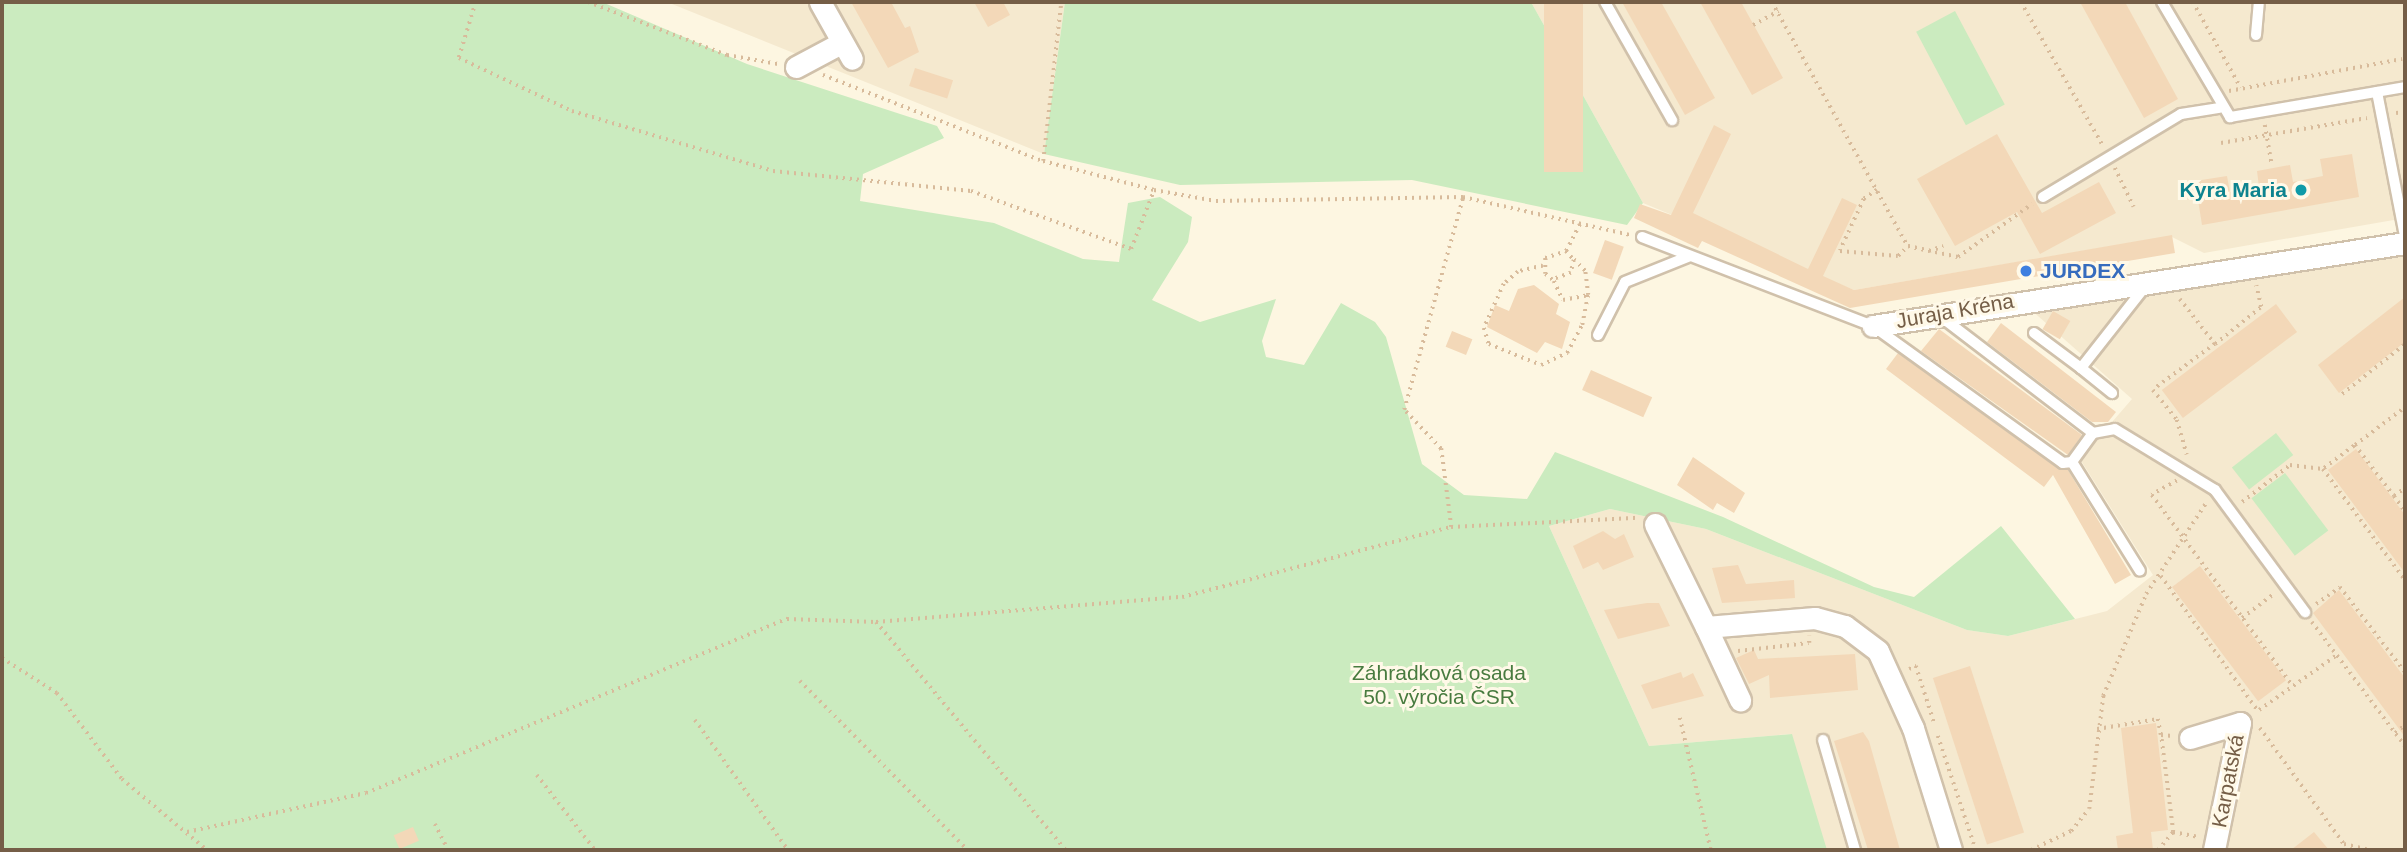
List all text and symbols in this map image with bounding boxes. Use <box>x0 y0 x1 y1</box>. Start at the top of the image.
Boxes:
place label: Kyra Maria <box>2180 177 2287 203</box>
marker: Kyra Maria <box>2293 182 2309 198</box>
place label: JURDEX <box>2040 258 2125 284</box>
marker: JURDEX <box>2018 263 2034 279</box>
street label: Juraja Kréna <box>1894 288 2016 334</box>
park label: Záhradková osada 50. výročia ČSR <box>1352 660 1526 710</box>
street label: Karpatská <box>2207 732 2249 830</box>

